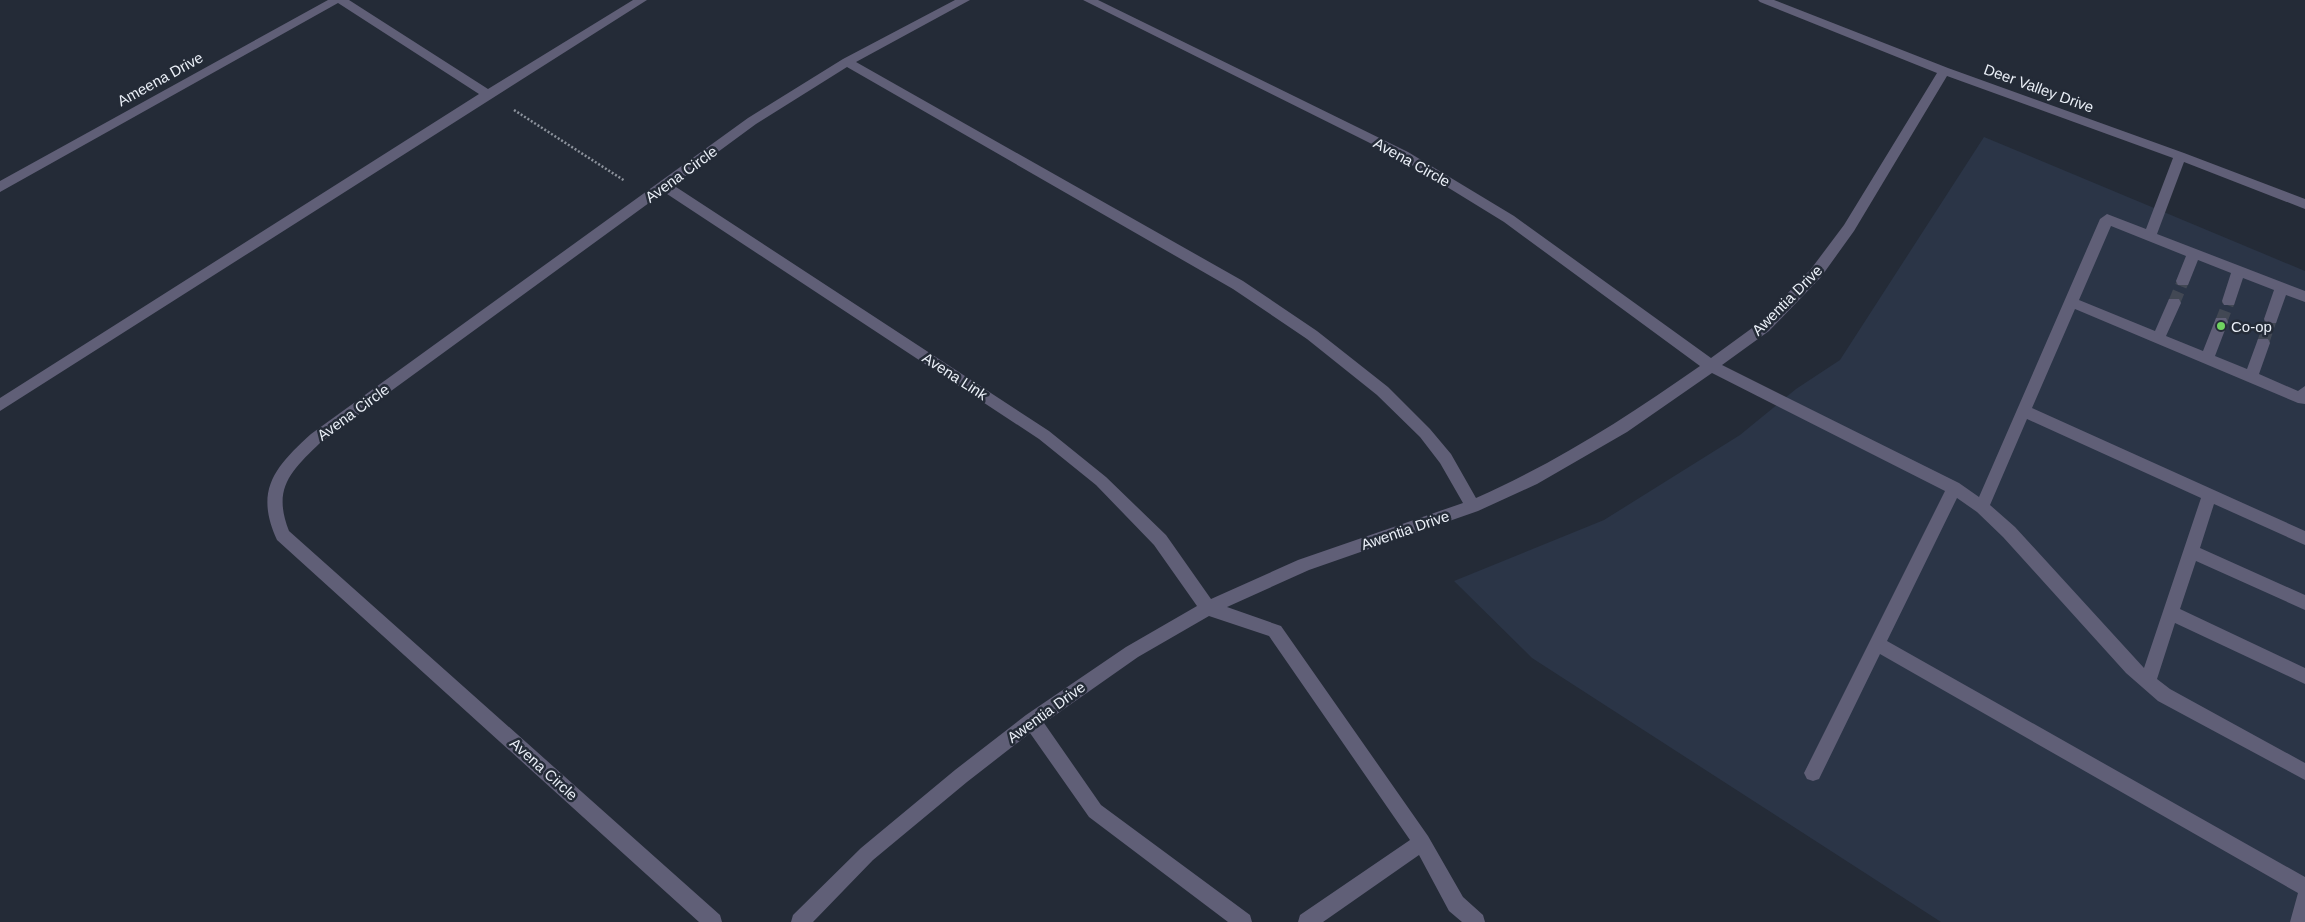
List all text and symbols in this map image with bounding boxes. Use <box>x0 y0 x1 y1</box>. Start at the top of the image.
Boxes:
street label: Ameena Drive <box>114 49 206 109</box>
street label: Deer Valley Drive <box>1982 60 2096 116</box>
street label: Avena Circle <box>1371 134 1453 190</box>
street label: Avena Circle <box>642 142 720 206</box>
street label: Awentia Drive <box>1748 261 1826 339</box>
place label: Co-op <box>2231 318 2272 335</box>
marker: Co-op <box>2215 320 2227 332</box>
street label: Avena Link <box>919 349 991 404</box>
street label: Avena Circle <box>314 380 392 444</box>
street label: Awentia Drive <box>1359 507 1451 553</box>
street label: Awentia Drive <box>1004 678 1088 746</box>
street label: Avena Circle <box>507 734 581 804</box>

